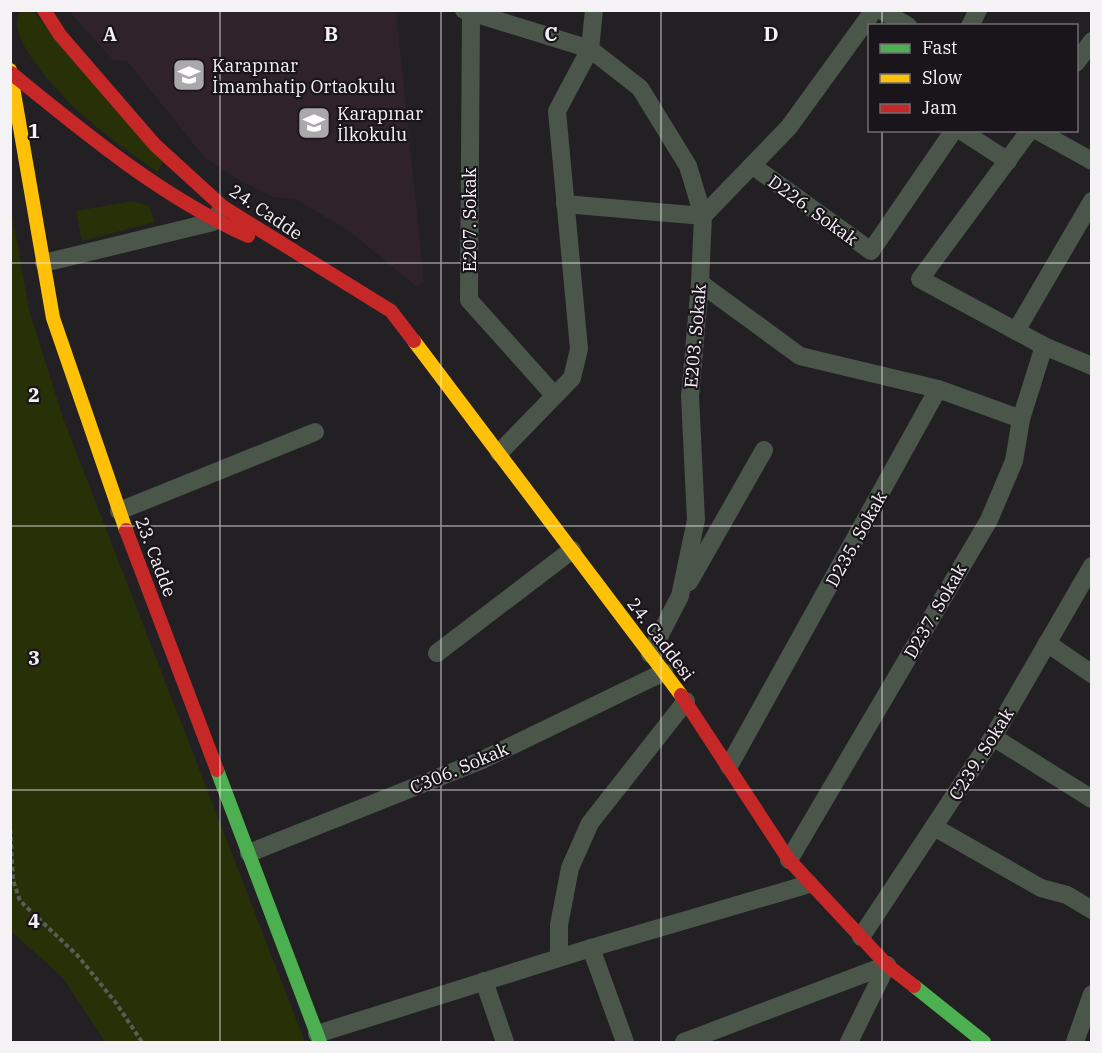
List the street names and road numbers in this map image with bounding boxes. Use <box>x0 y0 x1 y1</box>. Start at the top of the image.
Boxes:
street label: E207. Sokak <box>458 167 481 272</box>
street label: D226. Sokak <box>763 170 863 251</box>
street label: 24. Cadde <box>225 179 307 245</box>
street label: E203. Sokak <box>679 282 711 389</box>
street label: D235. Sokak <box>820 487 892 591</box>
street label: 23. Cadde <box>130 514 182 600</box>
street label: D237. Sokak <box>899 559 972 663</box>
street label: 24. Caddesi <box>622 593 700 685</box>
street label: C239. Sokak <box>944 703 1019 804</box>
street label: C306. Sokak <box>406 737 512 799</box>

